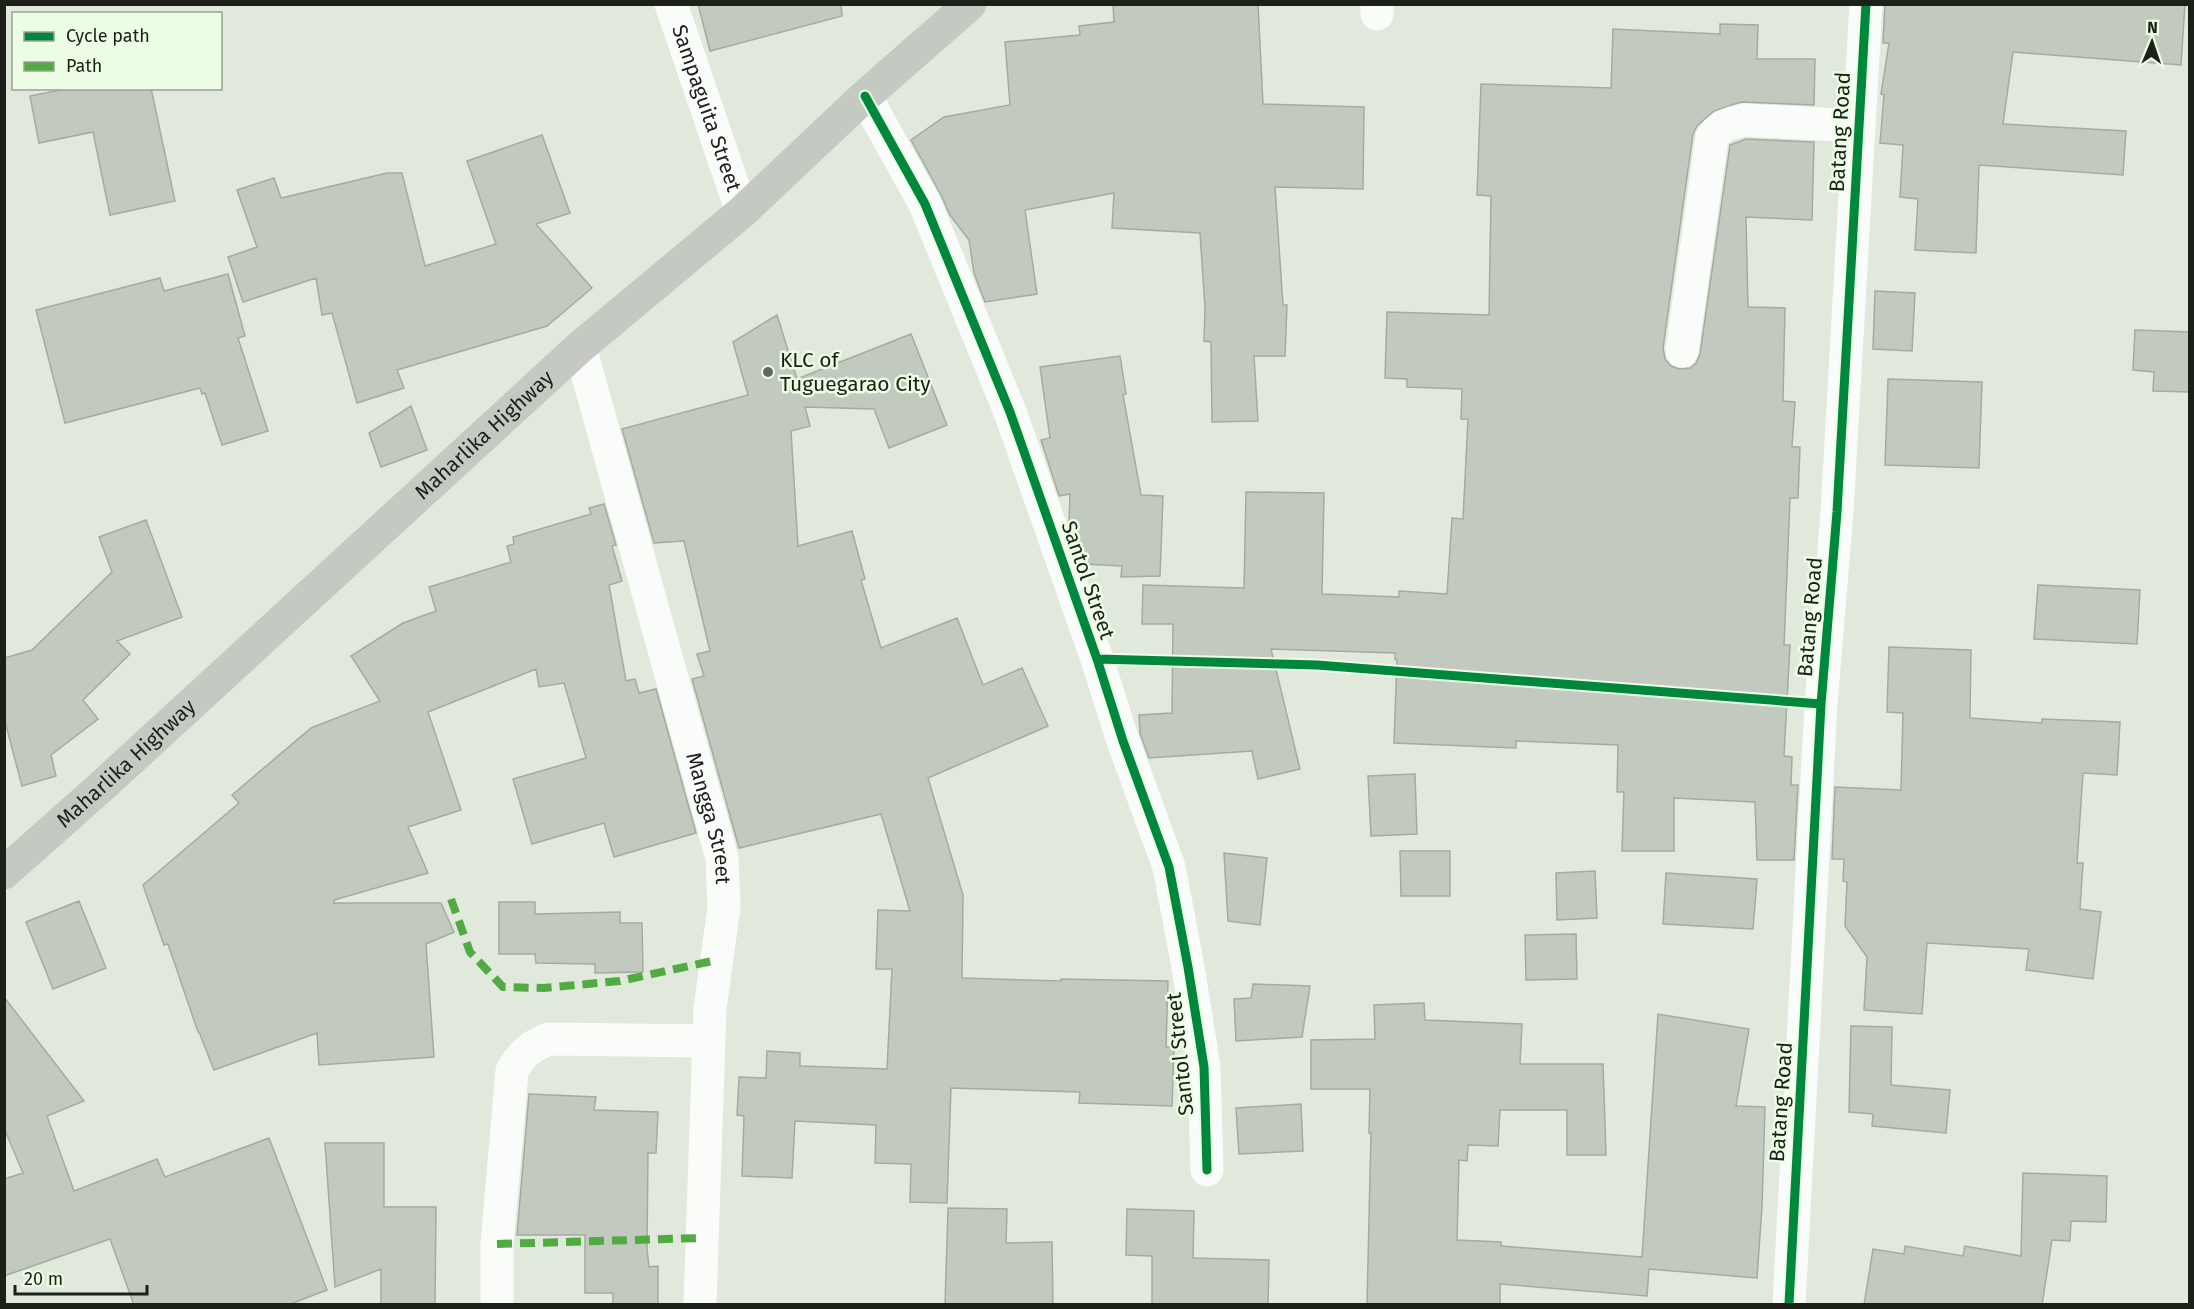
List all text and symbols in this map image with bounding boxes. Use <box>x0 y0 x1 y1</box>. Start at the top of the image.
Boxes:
legend <box>12 12 222 90</box>
north arrow <box>2122 12 2182 72</box>
text: N <box>2147 18 2158 37</box>
street label: Sampaguita Street <box>666 21 747 195</box>
text: Cycle path <box>66 25 150 47</box>
text: Path <box>66 55 102 77</box>
street label: Batang Road <box>1824 71 1856 193</box>
place label: KLC of Tuguegarao City <box>780 347 931 397</box>
street label: Maharlika Highway <box>410 364 559 505</box>
marker: KLC of Tuguegarao City <box>761 365 775 379</box>
street label: Santol Street <box>1056 517 1121 643</box>
street label: Batang Road <box>1792 556 1828 678</box>
street label: Maharlika Highway <box>51 693 201 833</box>
street label: Mangga Street <box>680 749 736 885</box>
street label: Santol Street <box>1161 991 1199 1117</box>
street label: Batang Road <box>1764 1041 1798 1163</box>
scale bar <box>15 1258 147 1296</box>
text: 20 m <box>24 1268 63 1290</box>

